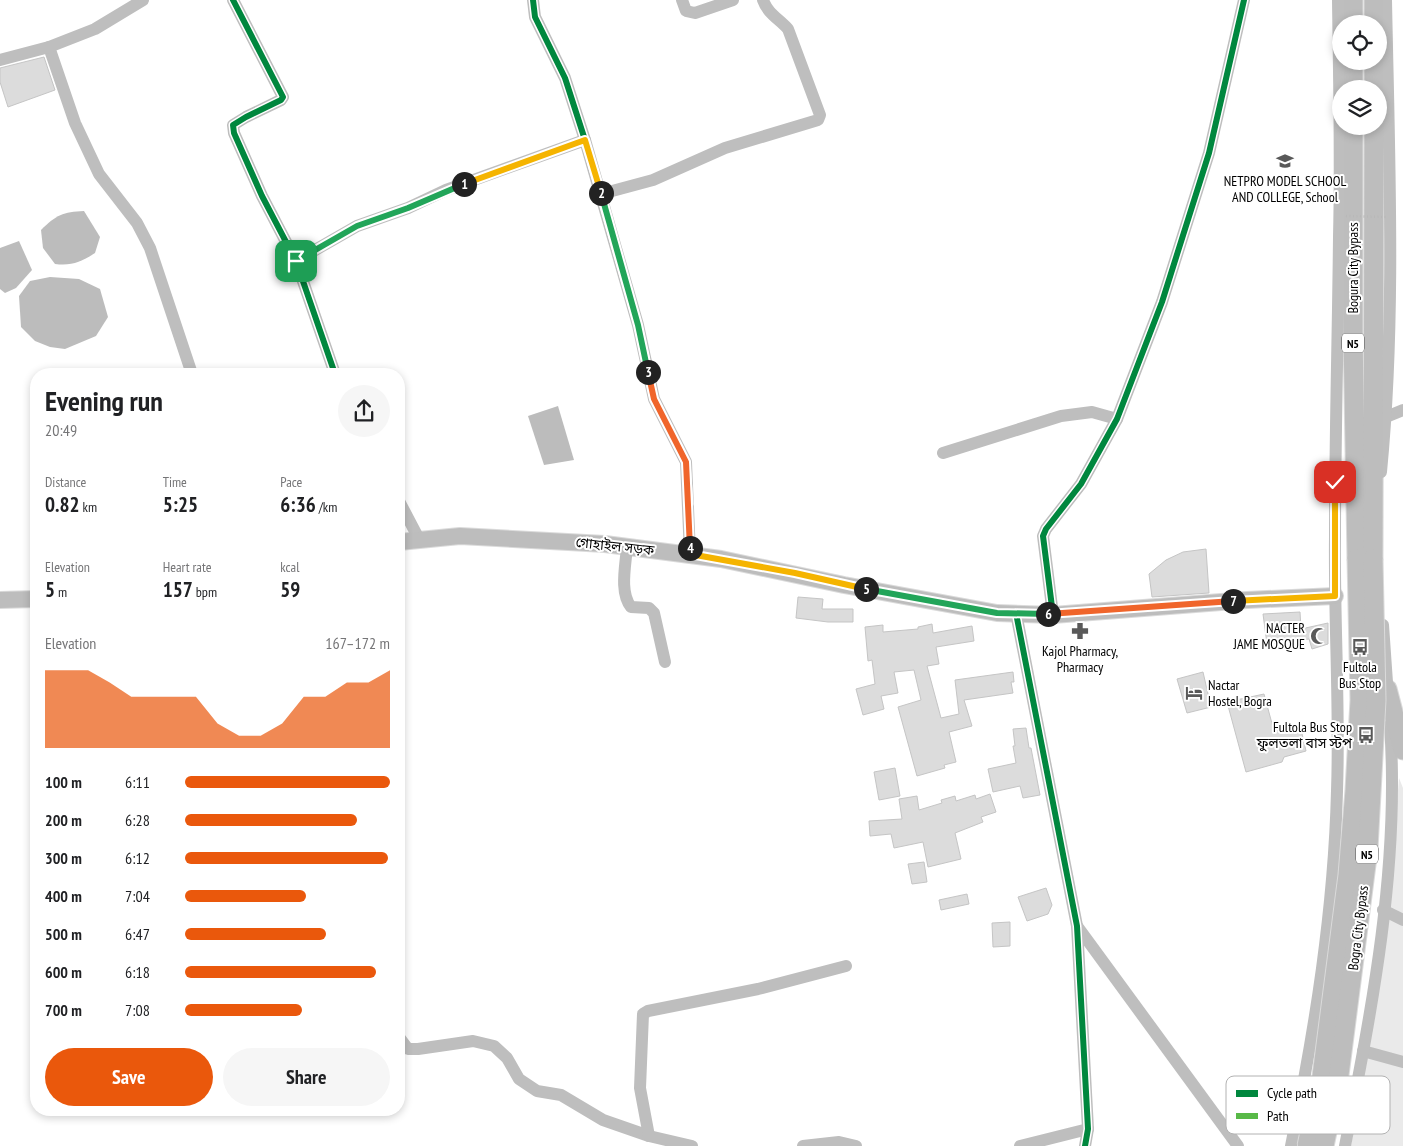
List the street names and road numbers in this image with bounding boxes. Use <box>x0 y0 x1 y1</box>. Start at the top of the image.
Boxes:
street label: Bogura City Bypass <box>1344 222 1362 314</box>
road number: N5 <box>1342 333 1364 352</box>
street label: গোহাইল সড়ক <box>575 533 656 559</box>
road number: N5 <box>1356 844 1378 864</box>
street label: Bogra City Bypass <box>1344 884 1372 971</box>

